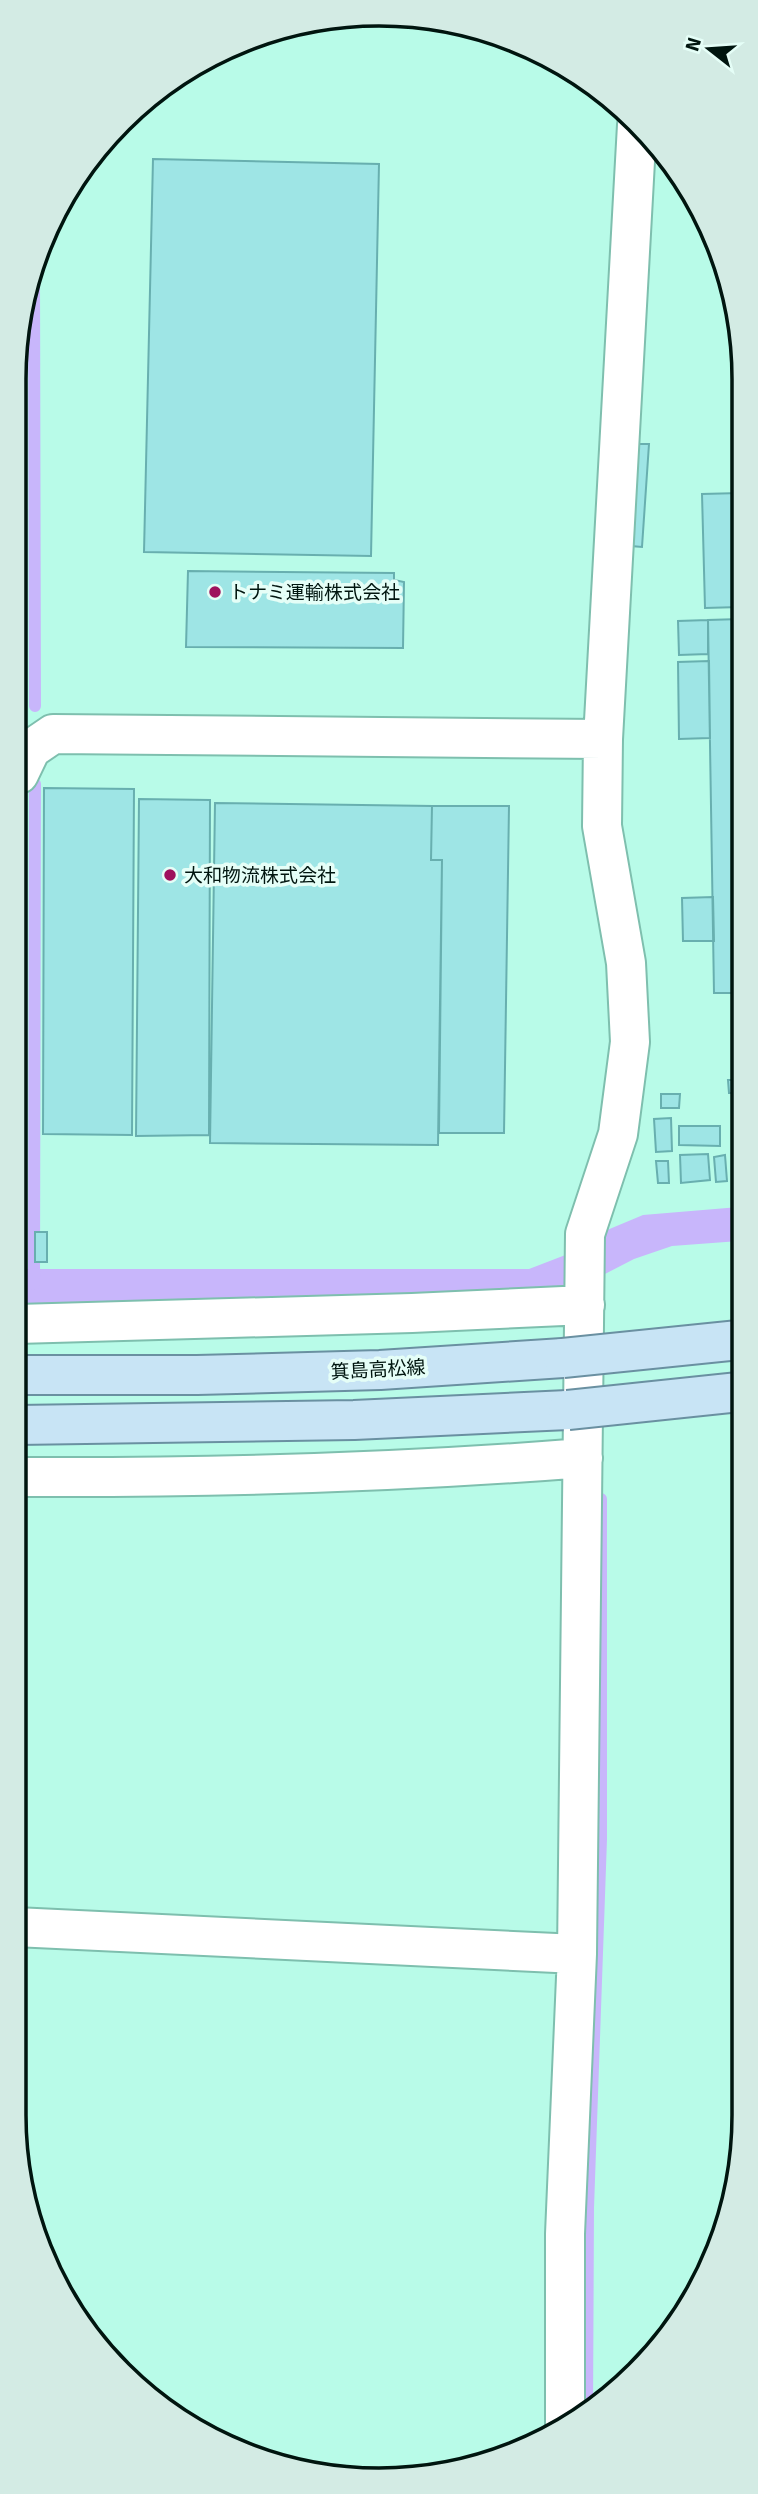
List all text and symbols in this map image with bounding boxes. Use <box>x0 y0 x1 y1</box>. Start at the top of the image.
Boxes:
north arrow <box>674 14 744 84</box>
text: N <box>680 34 707 54</box>
place label: トナミ運輸株式会社 <box>229 581 400 605</box>
marker: トナミ運輸株式会社 <box>207 584 223 600</box>
place label: 大和物流株式会社 <box>184 864 336 888</box>
marker: 大和物流株式会社 <box>162 867 178 883</box>
street label: 箕島高松線 <box>330 1356 426 1384</box>

